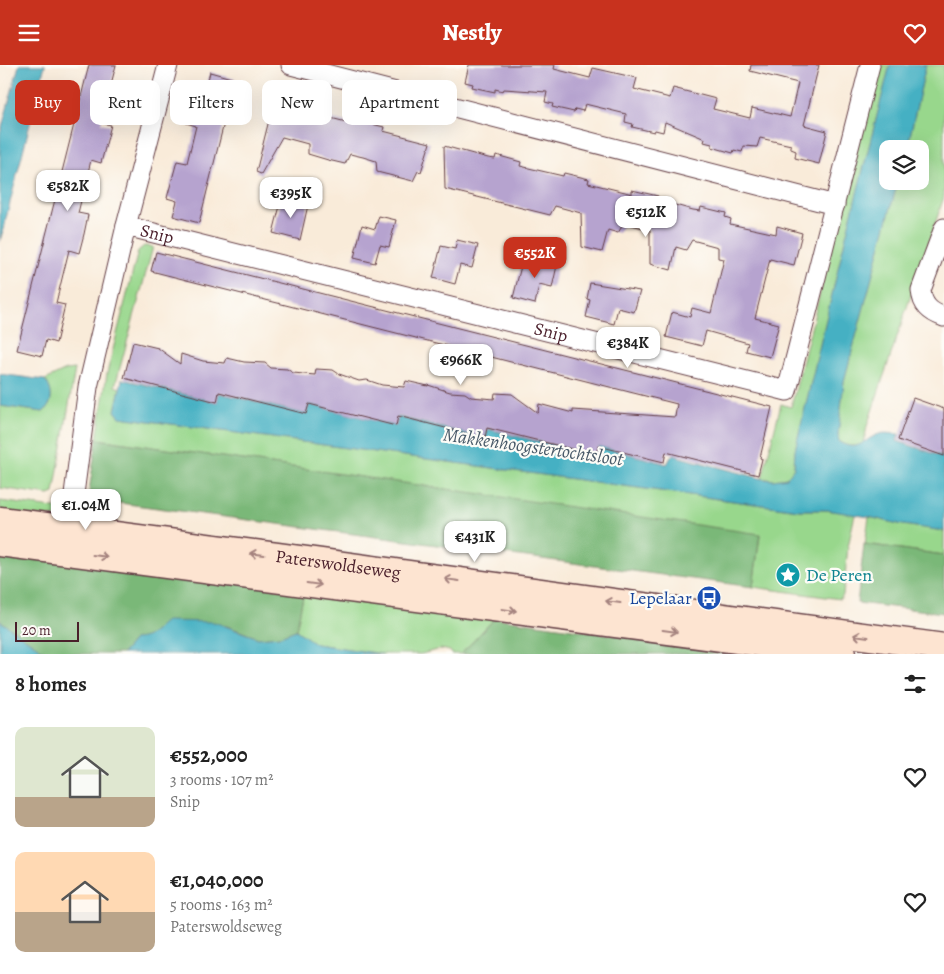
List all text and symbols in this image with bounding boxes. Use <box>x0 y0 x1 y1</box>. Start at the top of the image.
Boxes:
text: Nestly <box>443 18 501 48</box>
icon: menu <box>15 19 43 47</box>
icon: heart <box>901 19 929 47</box>
chip: Buy <box>15 80 80 125</box>
chip: Rent <box>90 80 160 125</box>
chip: Filters <box>170 80 252 125</box>
chip: New <box>262 80 332 125</box>
chip: Apartment <box>342 80 457 125</box>
map controls <box>879 140 929 190</box>
button: layers <box>879 140 929 190</box>
pin: €582K <box>33 169 103 212</box>
text: €582K <box>47 175 89 197</box>
pin: €395K <box>256 177 326 219</box>
text: €395K <box>271 182 311 204</box>
pin: €512K <box>611 195 681 238</box>
text: €512K <box>626 201 666 223</box>
street label: Snip <box>138 218 176 249</box>
pin: €552K <box>500 237 570 279</box>
text: €552K <box>514 242 556 264</box>
street label: Snip <box>532 316 570 348</box>
pin: €384K <box>593 327 663 369</box>
text: €384K <box>607 332 649 354</box>
pin: €966K <box>426 343 496 386</box>
text: €966K <box>440 349 482 371</box>
water label: Makkenhoogstertochtsloot <box>442 422 626 473</box>
pin: €1.04M <box>45 489 127 531</box>
text: €1.04M <box>62 494 110 516</box>
pin: €431K <box>440 521 510 563</box>
text: €431K <box>455 526 495 548</box>
street label: Paterswoldseweg <box>274 544 402 585</box>
one-way arrow <box>249 548 265 558</box>
one-way arrow <box>92 551 108 561</box>
place icon: De Peren <box>775 562 801 588</box>
place label: De Peren <box>806 563 872 587</box>
one-way arrow <box>445 575 461 585</box>
one-way arrow <box>305 579 321 589</box>
bus stop icon: Lepelaar <box>696 585 722 611</box>
place label: Lepelaar <box>629 586 692 610</box>
one-way arrow <box>606 597 622 607</box>
one-way arrow <box>501 605 517 615</box>
scale bar <box>15 619 79 642</box>
text: 20 m <box>22 621 51 640</box>
one-way arrow <box>662 626 678 636</box>
one-way arrow <box>853 631 869 641</box>
text: 8 homes <box>15 670 87 698</box>
icon: filters <box>901 670 929 698</box>
text: €552,000 <box>170 741 247 769</box>
icon: home <box>55 747 115 807</box>
icon: heart <box>901 763 929 791</box>
text: 3 rooms · 107 m² <box>170 769 273 791</box>
text: Snip <box>170 791 200 813</box>
text: €1,040,000 <box>170 866 264 894</box>
icon: home <box>55 872 115 932</box>
icon: heart <box>901 888 929 916</box>
text: 5 rooms · 163 m² <box>170 894 272 916</box>
text: Paterswoldseweg <box>170 916 282 938</box>

